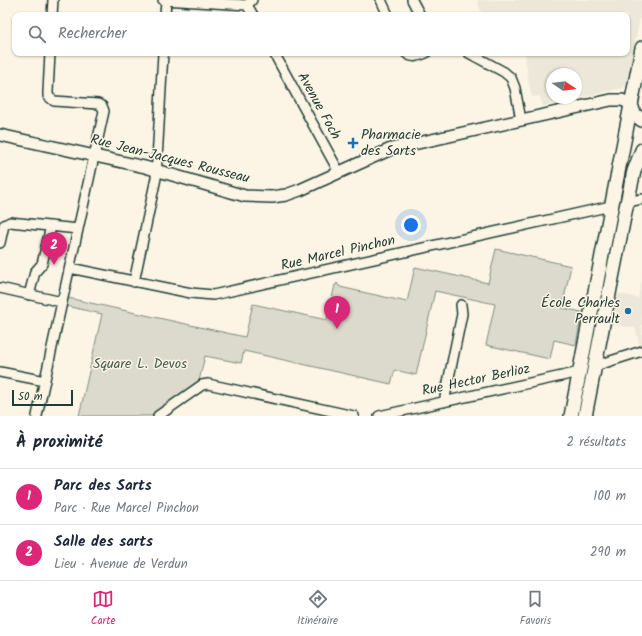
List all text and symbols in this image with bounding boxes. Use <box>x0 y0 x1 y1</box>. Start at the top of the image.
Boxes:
search box <box>12 12 630 56</box>
text: Rechercher <box>58 22 126 46</box>
icon: search <box>26 23 48 45</box>
street label: Avenue Foch <box>291 68 347 144</box>
north arrow <box>546 68 582 104</box>
place label: Pharmacie des Sarts <box>361 124 422 162</box>
street label: Rue Jean-Jacques Rousseau <box>88 129 252 190</box>
marker: Pharmacie des Sarts <box>348 138 358 148</box>
your location <box>401 215 421 235</box>
street label: Rue Marcel Pinchon <box>279 229 397 277</box>
pin: 2 <box>41 232 67 265</box>
place label: École Charles Perrault <box>541 292 621 330</box>
pin: 1 <box>324 296 350 329</box>
marker: École Charles Perrault <box>623 306 633 316</box>
park label: Square L. Devos <box>93 353 187 375</box>
street label: Rue Hector Berlioz <box>420 358 532 402</box>
scale bar <box>12 388 73 407</box>
text: 50 m <box>18 388 43 406</box>
text: À proximité <box>16 429 103 456</box>
text: 2 résultats <box>567 432 626 453</box>
text: Parc des Sarts <box>54 474 152 498</box>
text: 1 <box>27 486 31 507</box>
text: 100 m <box>593 486 626 507</box>
text: Parc · Rue Marcel Pinchon <box>54 498 199 519</box>
text: Salle des sarts <box>54 530 153 554</box>
text: 2 <box>25 542 33 563</box>
text: 290 m <box>590 542 626 563</box>
text: Lieu · Avenue de Verdun <box>54 554 188 575</box>
tab: Carte <box>91 588 115 630</box>
tab: Itinéraire <box>297 588 338 630</box>
tab: Favoris <box>520 588 551 630</box>

